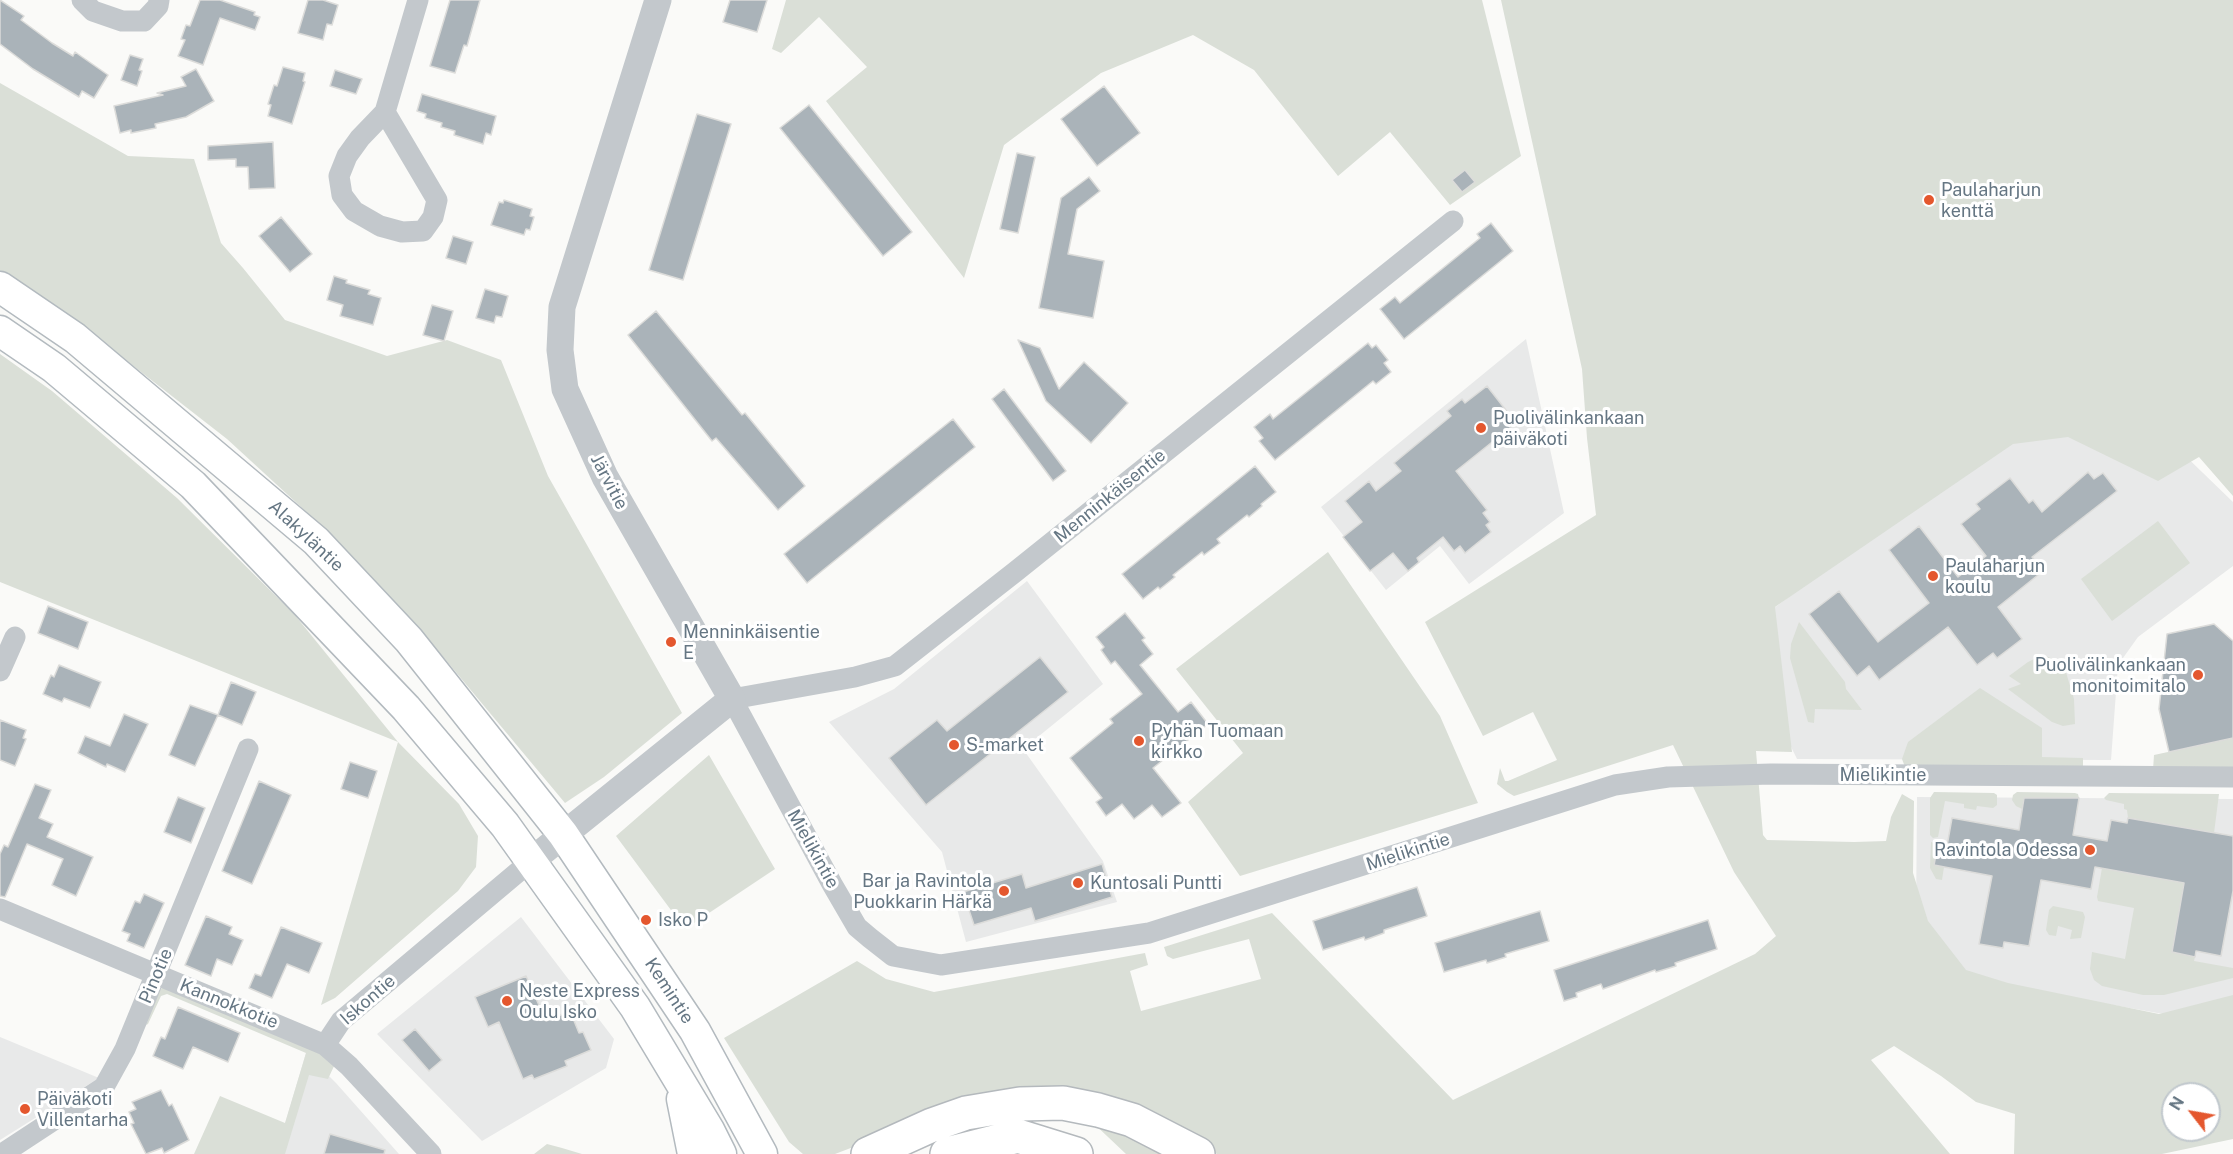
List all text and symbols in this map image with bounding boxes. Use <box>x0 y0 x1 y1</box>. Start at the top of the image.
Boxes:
place label: Paulaharjun kenttä <box>1941 179 2041 222</box>
marker: Paulaharjun kenttä <box>1922 193 1936 207</box>
place label: Puolivälinkankaan päiväkoti <box>1493 407 1644 450</box>
marker: Puolivälinkankaan päiväkoti <box>1474 421 1488 435</box>
street label: Menninkäisentie <box>1050 445 1170 547</box>
street label: Järvitie <box>586 451 632 513</box>
street label: Alakyläntie <box>264 496 348 576</box>
place label: Paulaharjun koulu <box>1945 555 2045 598</box>
marker: Paulaharjun koulu <box>1926 569 1940 583</box>
place label: Menninkäisentie E <box>683 621 820 664</box>
marker: Menninkäisentie E <box>664 635 678 649</box>
place label: Puolivälinkankaan monitoimitalo <box>2035 654 2186 696</box>
marker: Puolivälinkankaan monitoimitalo <box>2191 668 2205 682</box>
place label: Pyhän Tuomaan kirkko <box>1151 720 1284 762</box>
place label: S-market <box>966 734 1044 756</box>
marker: Pyhän Tuomaan kirkko <box>1132 734 1146 748</box>
marker: S-market <box>947 738 961 752</box>
street label: Mielikintie <box>1840 764 1926 786</box>
street label: Mielikintie <box>782 806 844 892</box>
street label: Mielikintie <box>1363 828 1453 876</box>
place label: Ravintola Odessa <box>1934 839 2078 861</box>
marker: Ravintola Odessa <box>2083 843 2097 857</box>
place label: Bar ja Ravintola Puokkarin Härkä <box>853 870 992 912</box>
place label: Kuntosali Puntti <box>1090 872 1222 894</box>
marker: Kuntosali Puntti <box>1071 876 1085 890</box>
marker: Bar ja Ravintola Puokkarin Härkä <box>997 884 1011 898</box>
place label: Isko P <box>658 909 708 931</box>
marker: Isko P <box>639 913 653 927</box>
street label: Pinotie <box>135 945 177 1007</box>
street label: Kemintie <box>640 954 698 1028</box>
street label: Iskontie <box>336 970 400 1030</box>
street label: Kannokkotie <box>177 974 281 1034</box>
place label: Neste Express Oulu Isko <box>519 980 640 1022</box>
marker: Neste Express Oulu Isko <box>500 994 514 1008</box>
north arrow <box>2161 1082 2221 1142</box>
place label: Päiväkoti Villentarha <box>37 1088 128 1130</box>
text: N <box>2165 1093 2188 1114</box>
marker: Päiväkoti Villentarha <box>18 1102 32 1116</box>

